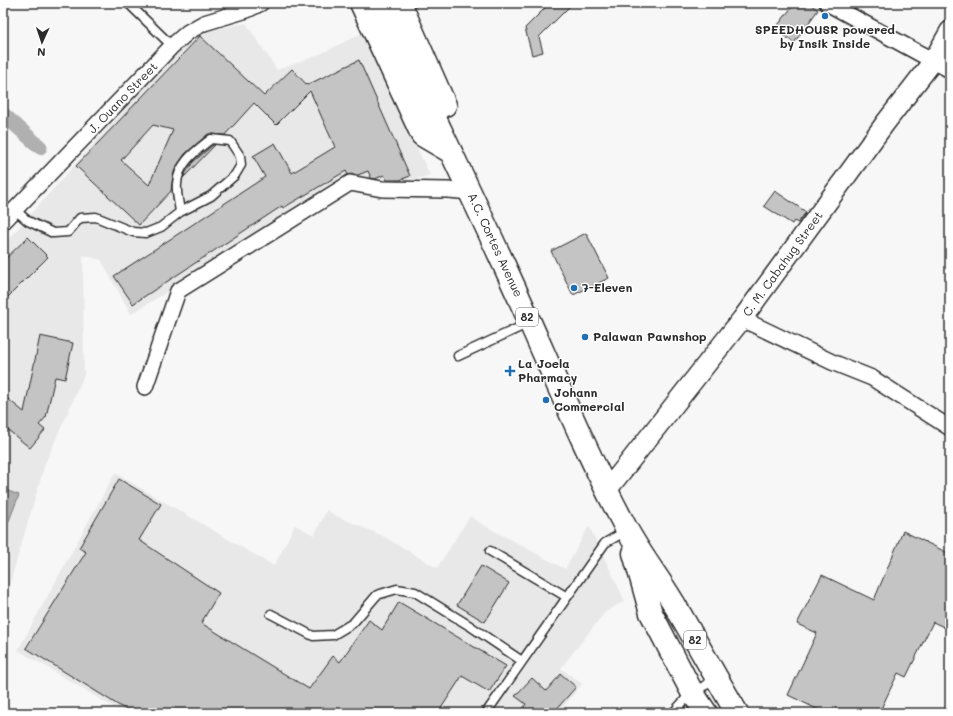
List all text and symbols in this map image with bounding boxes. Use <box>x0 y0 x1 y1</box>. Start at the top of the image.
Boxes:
marker: SPEEDHOUSR powered by Insik Inside <box>820 11 830 21</box>
place label: SPEEDHOUSR powered by Insik Inside <box>755 21 895 51</box>
north arrow <box>22 22 62 62</box>
text: N <box>37 45 46 60</box>
street label: J. Ouano Street <box>84 58 160 136</box>
street label: A.C. Cortes Avenue <box>465 190 527 299</box>
street label: C. M. Cabahug Street <box>739 208 826 319</box>
place label: 7-Eleven <box>582 279 632 295</box>
marker: 7-Eleven <box>569 283 579 293</box>
road number: 82 <box>516 308 538 326</box>
place label: Palawan Pawnshop <box>593 328 707 344</box>
marker: Palawan Pawnshop <box>580 332 590 342</box>
place label: La Joela Pharmacy <box>518 355 578 385</box>
marker: La Joela Pharmacy <box>505 366 515 376</box>
place label: Johann Commercial <box>554 384 625 414</box>
marker: Johann Commercial <box>541 395 551 405</box>
road number: 82 <box>684 631 706 649</box>

